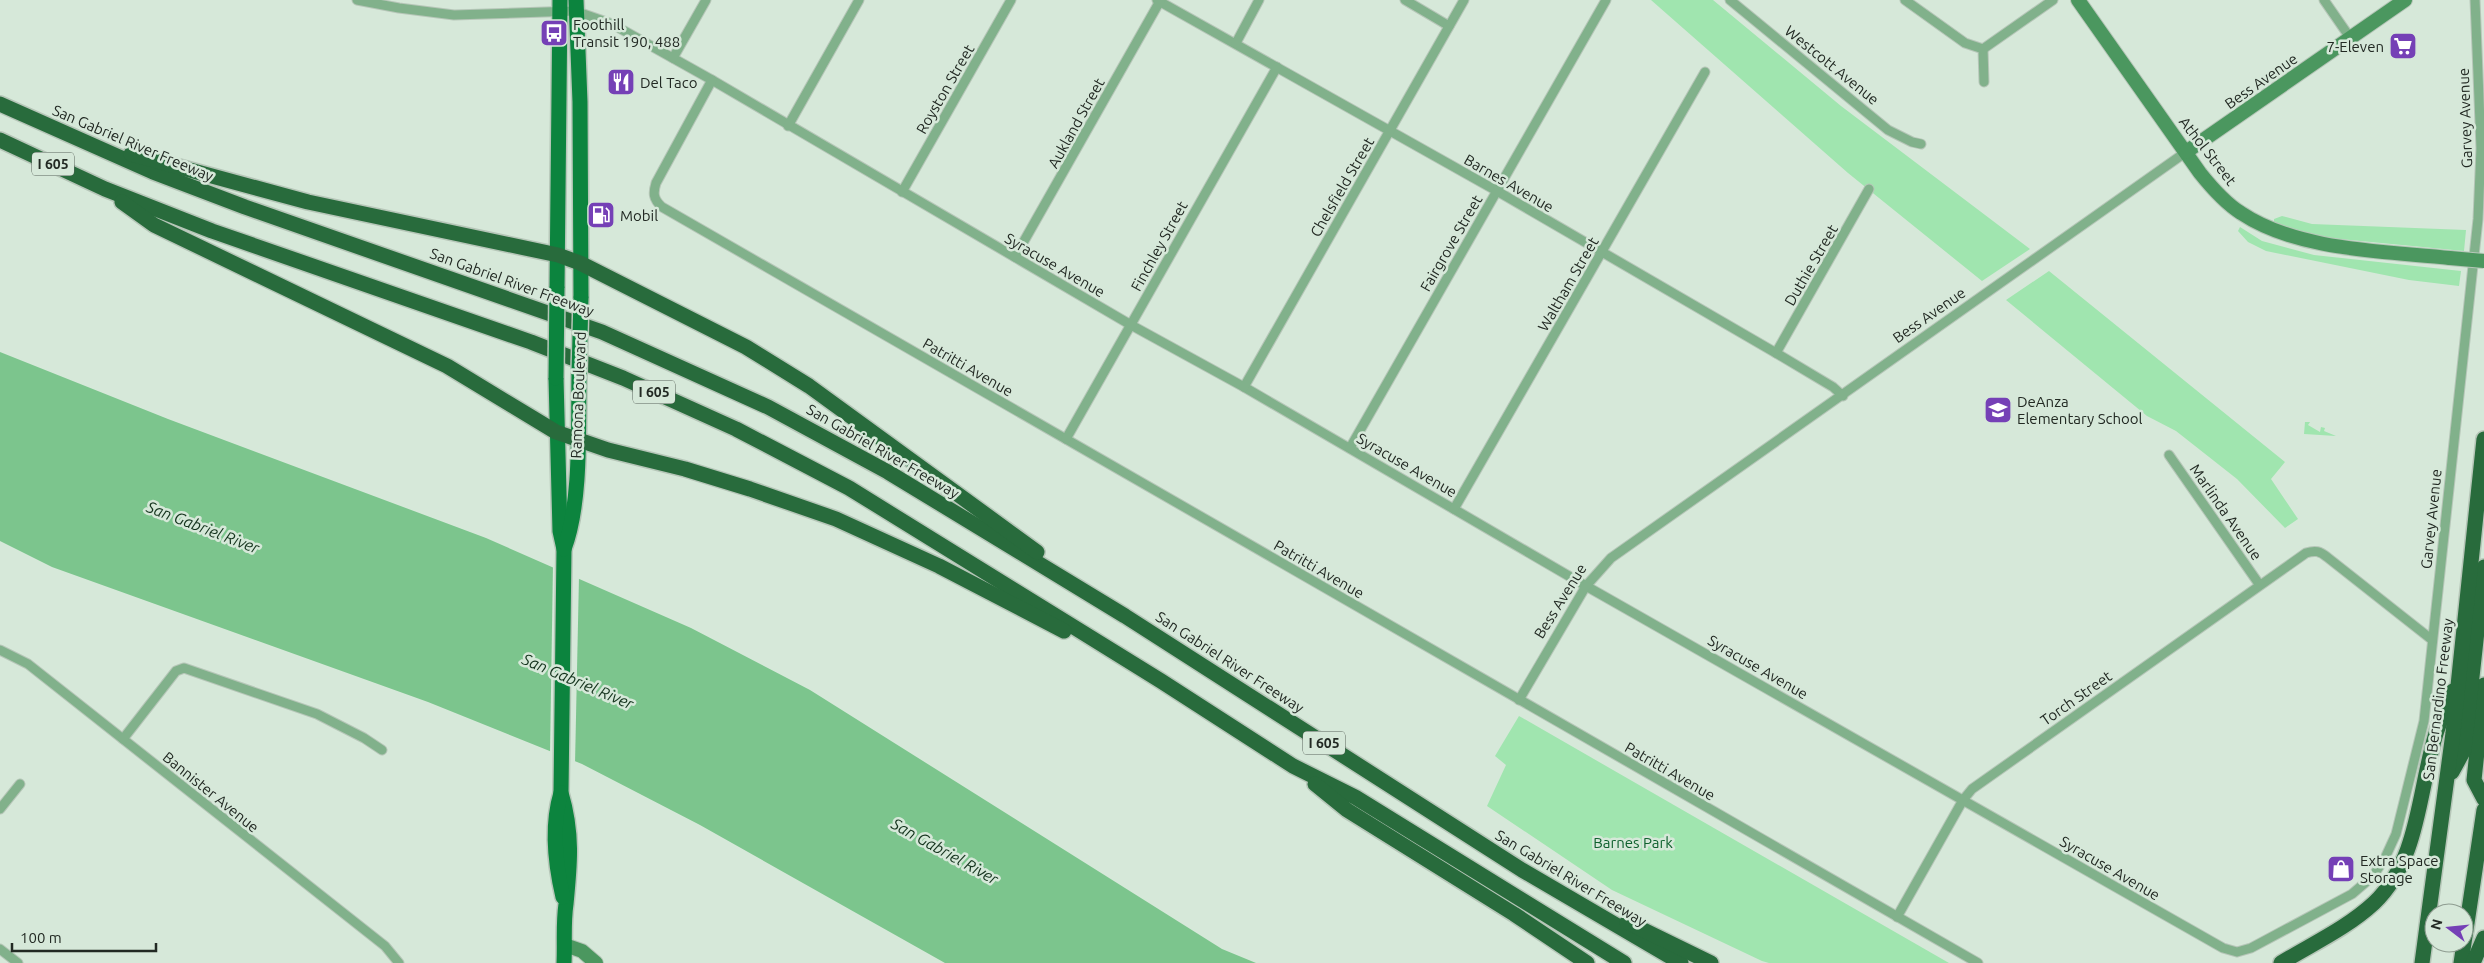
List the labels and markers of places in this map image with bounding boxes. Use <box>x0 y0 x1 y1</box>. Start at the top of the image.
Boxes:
place label: Foothill Transit 190, 488 <box>573 16 680 50</box>
bus stop icon: Foothill Transit 190, 488 <box>539 18 569 48</box>
supermarket icon: 7-Eleven <box>2388 31 2418 61</box>
place label: 7-Eleven <box>2326 38 2384 55</box>
restaurant icon: Del Taco <box>606 67 636 97</box>
place label: Del Taco <box>640 74 697 91</box>
fuel station icon: Mobil <box>586 200 616 230</box>
place label: Mobil <box>620 207 658 224</box>
place label: DeAnza Elementary School <box>2017 393 2143 427</box>
school or university icon: DeAnza Elementary School <box>1983 395 2013 425</box>
place label: Extra Space Storage <box>2360 852 2438 886</box>
shop icon: Extra Space Storage <box>2326 854 2356 884</box>

